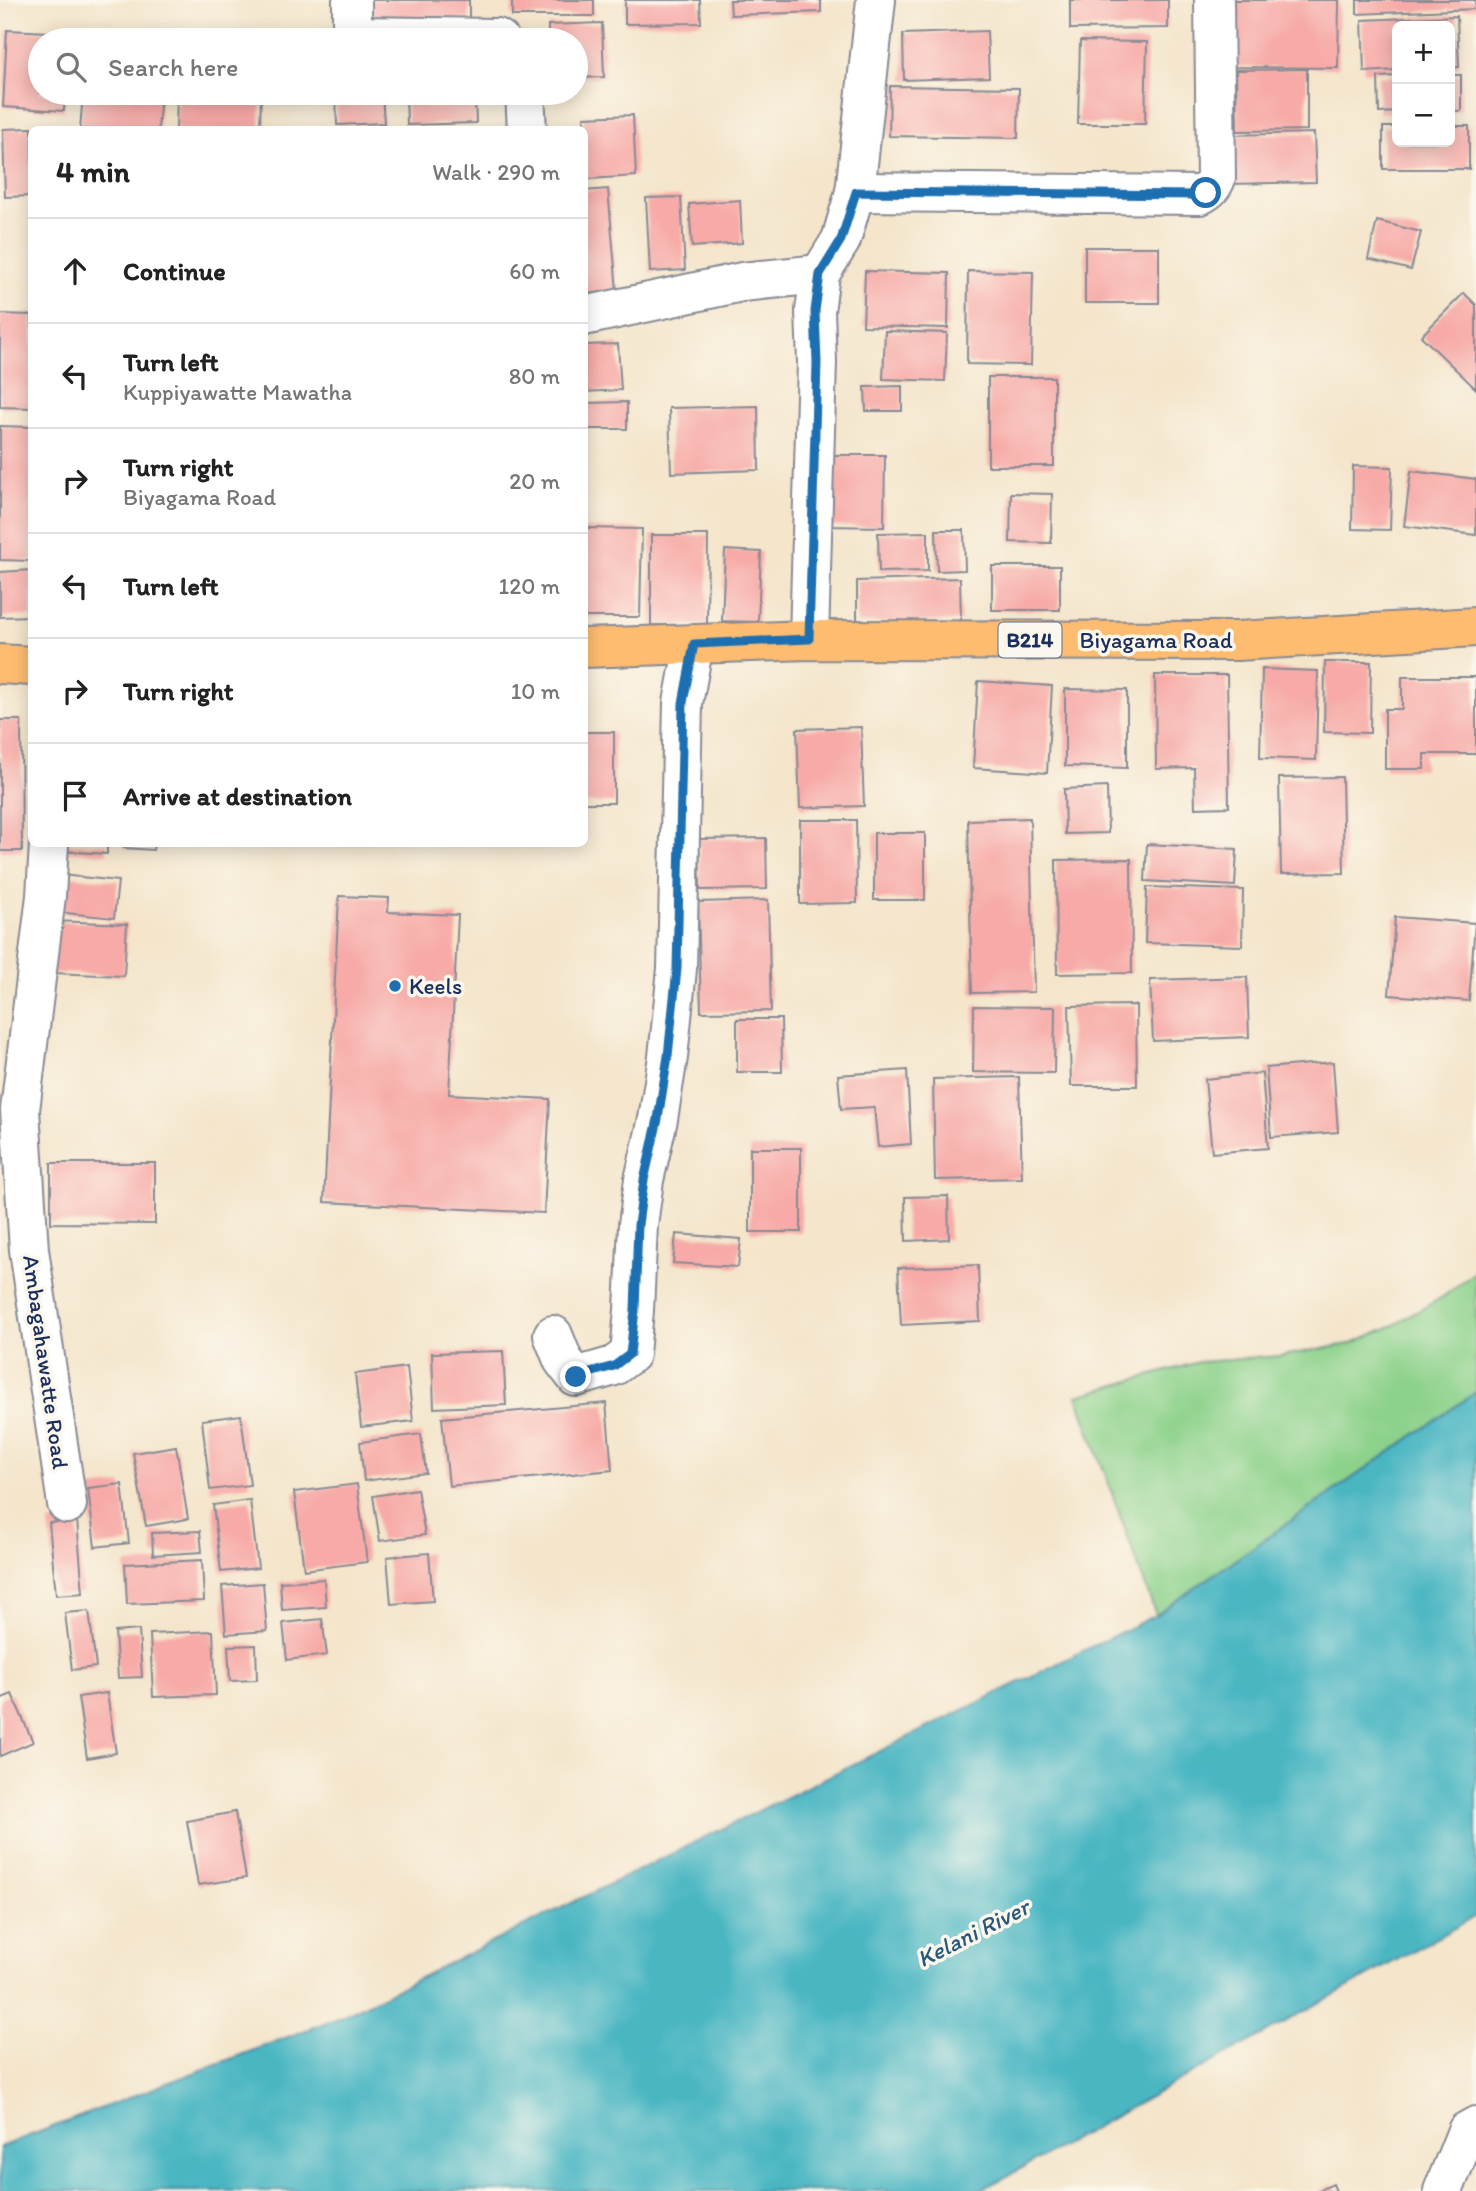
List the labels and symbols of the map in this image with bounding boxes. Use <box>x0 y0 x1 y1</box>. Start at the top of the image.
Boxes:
route start <box>1190 177 1221 208</box>
road number: B214 <box>998 622 1062 658</box>
street label: Biyagama Road <box>1079 626 1233 654</box>
place label: Keels <box>409 972 462 1000</box>
marker: Keels <box>387 978 403 994</box>
street label: Ambagahawatte Road <box>17 1253 75 1471</box>
route end <box>560 1361 591 1392</box>
water label: Kelani River <box>912 1891 1036 1973</box>

